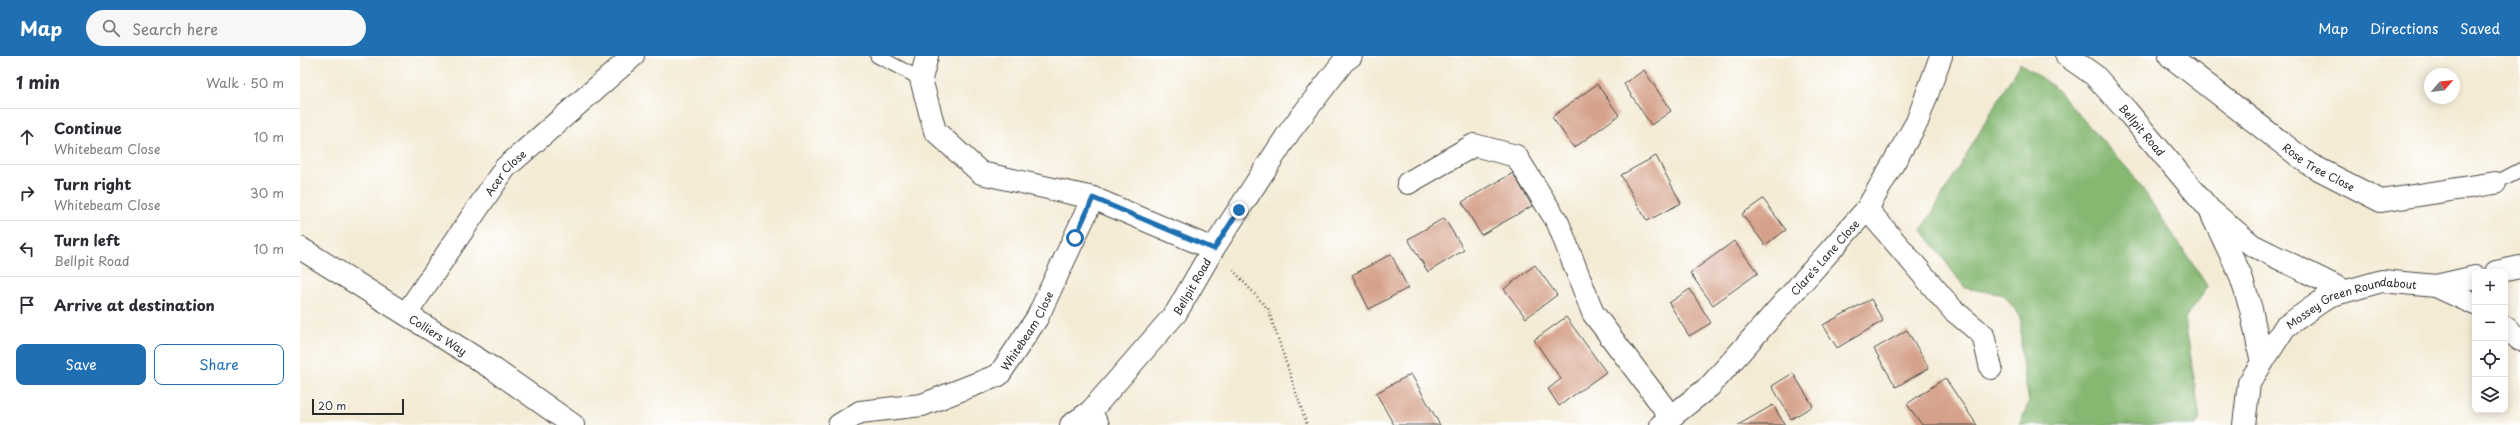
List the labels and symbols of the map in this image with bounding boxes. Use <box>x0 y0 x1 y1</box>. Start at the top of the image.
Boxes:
north arrow <box>2424 68 2460 104</box>
street label: Bellpit Road <box>2115 99 2170 160</box>
street label: Rose Tree Close <box>2279 138 2359 195</box>
street label: Acer Close <box>480 145 530 199</box>
route end <box>1230 201 1248 219</box>
street label: Clare's Lane Close <box>1786 215 1863 299</box>
route start <box>1066 229 1084 247</box>
street label: Bellpit Road <box>1168 254 1215 318</box>
street label: Mossey Green Roundabout <box>2282 272 2418 333</box>
street label: Whitebeam Close <box>996 288 1057 374</box>
street label: Colliers Way <box>406 310 471 359</box>
scale bar <box>312 397 404 416</box>

